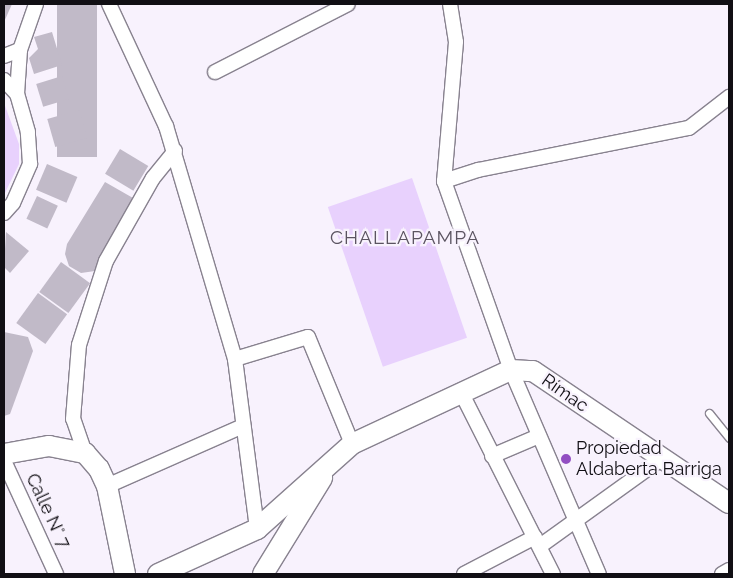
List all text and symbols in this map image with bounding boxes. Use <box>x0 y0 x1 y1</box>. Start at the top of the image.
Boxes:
district label: CHALLAPAMPA <box>329 227 481 249</box>
street label: Rímac <box>538 369 592 417</box>
place label: Propiedad Aldaberta Barriga <box>576 438 722 480</box>
marker: Propiedad Aldaberta Barriga <box>560 453 572 465</box>
street label: Calle N° 7 <box>21 470 75 552</box>

